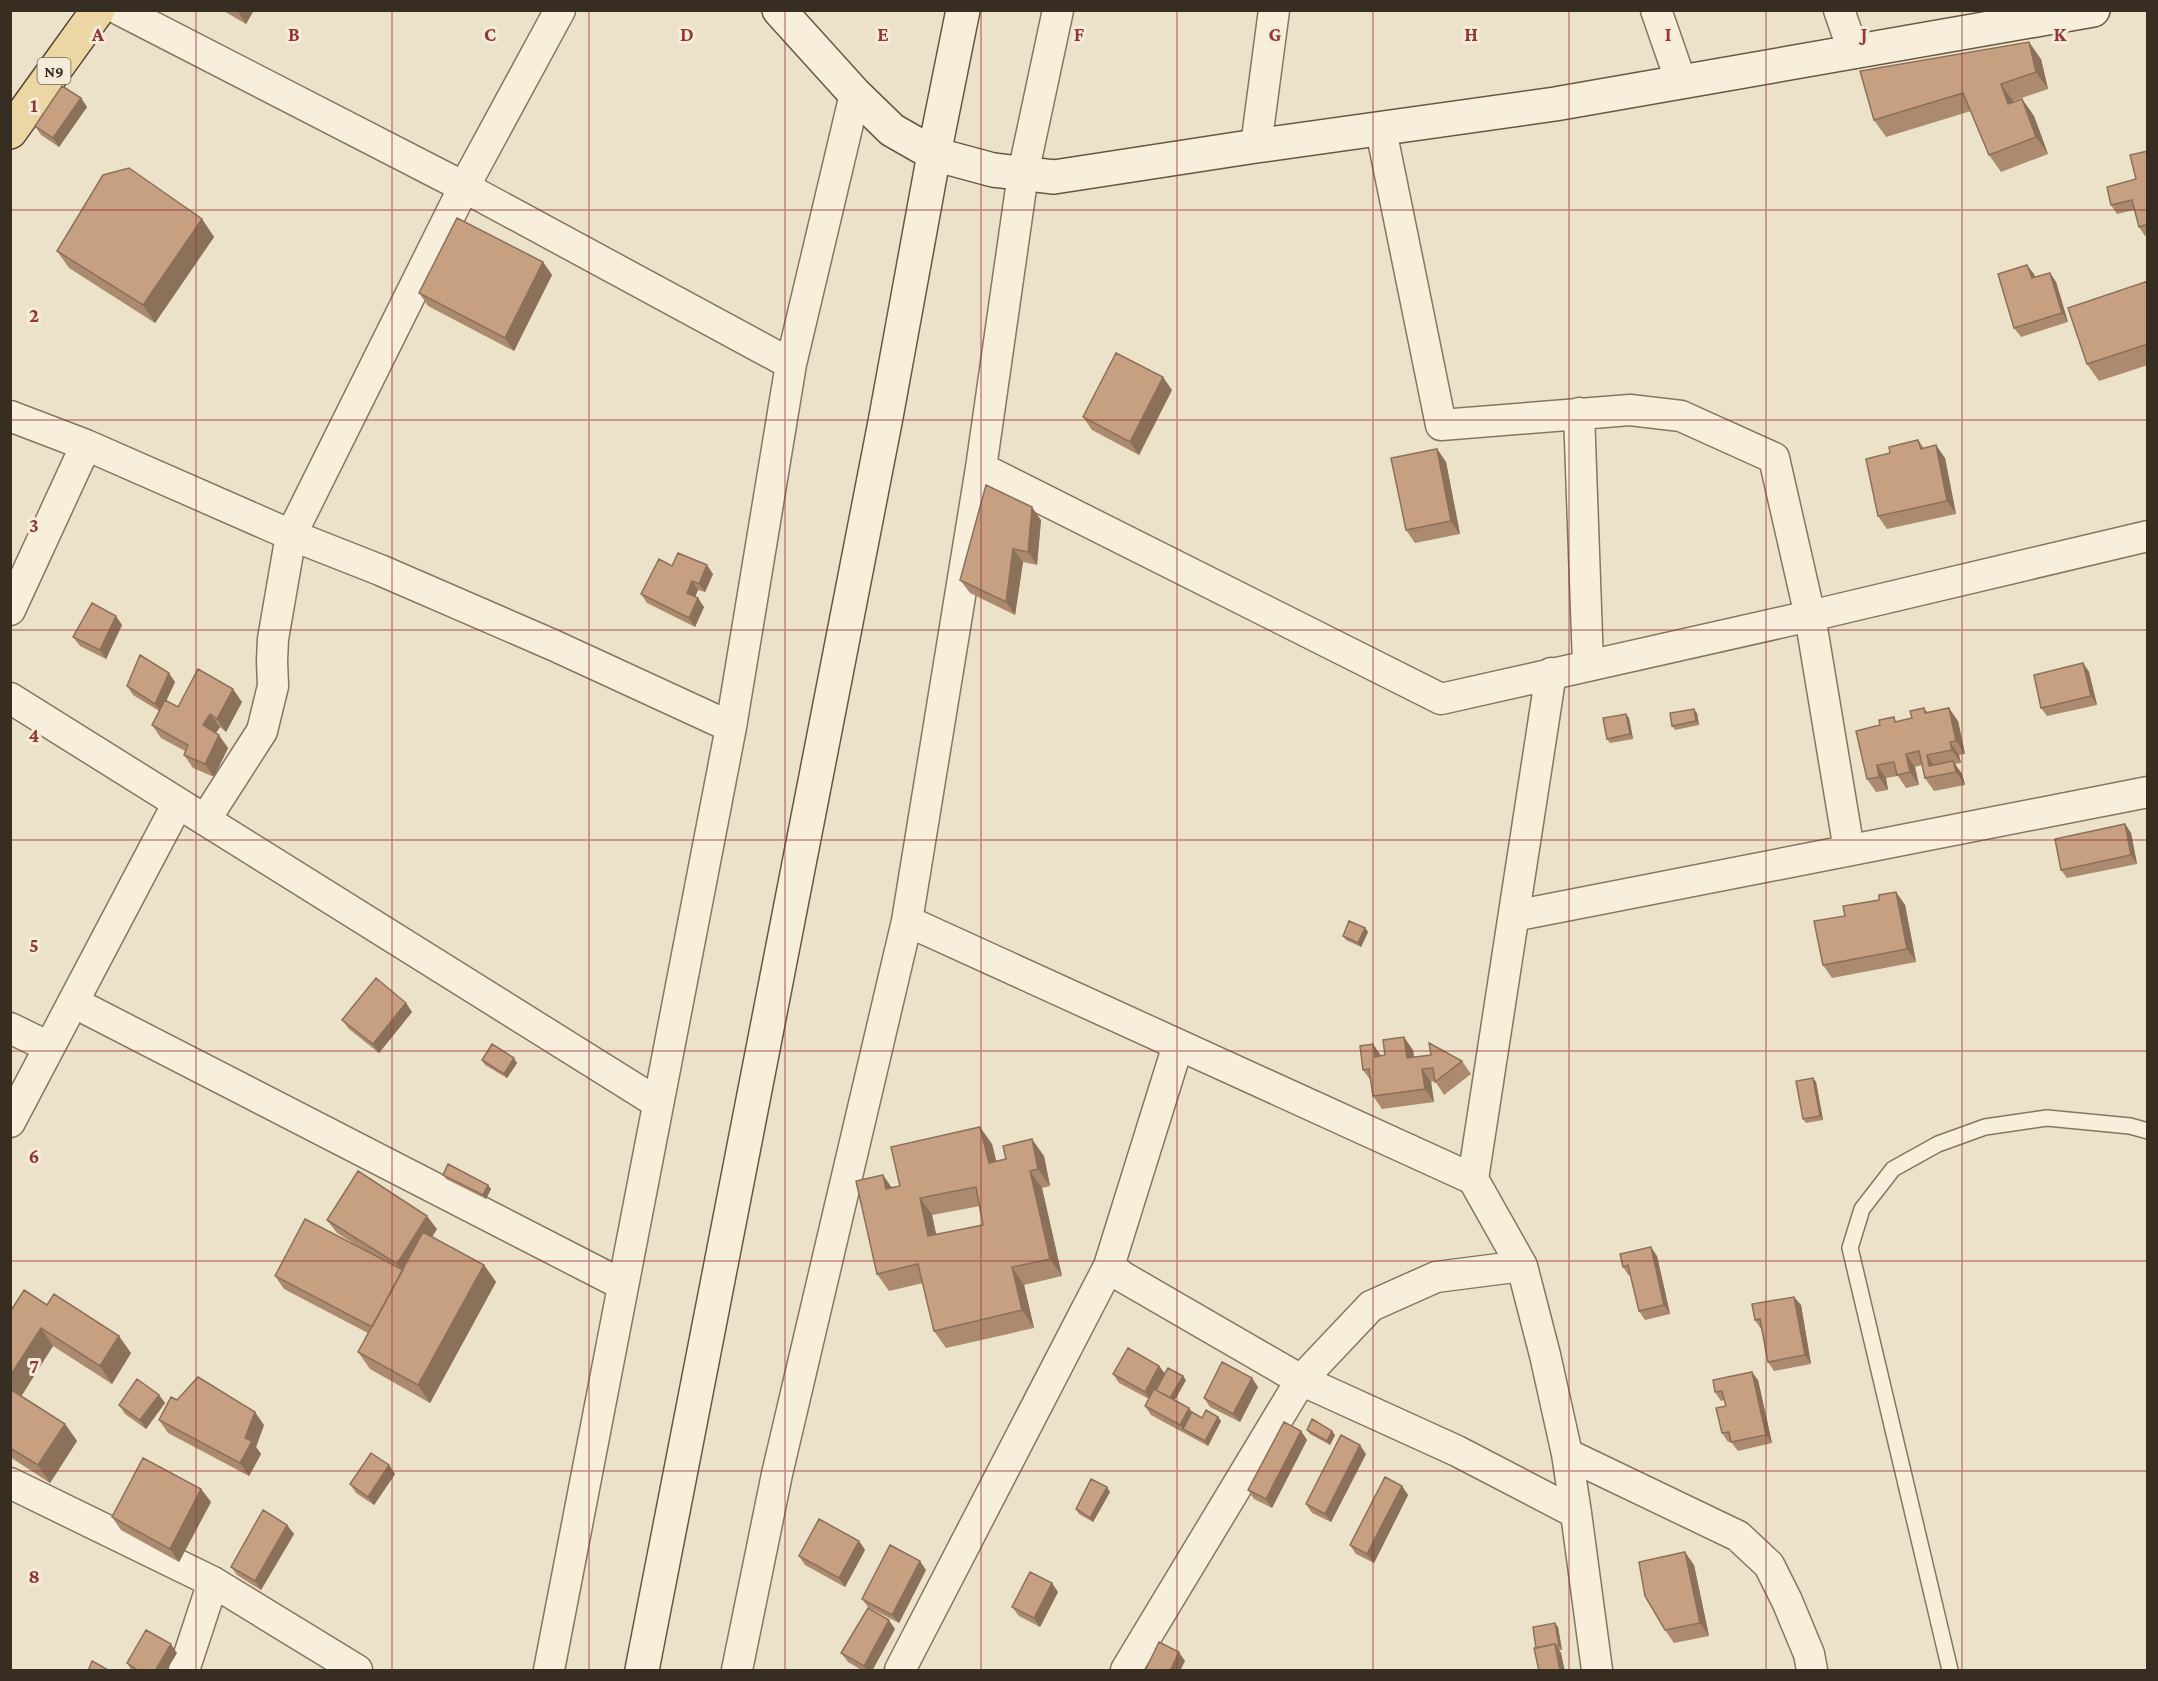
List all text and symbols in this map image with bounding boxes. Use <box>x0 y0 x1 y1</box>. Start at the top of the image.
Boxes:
text: A <box>91 23 105 45</box>
text: B <box>288 23 300 45</box>
text: C <box>484 23 496 45</box>
text: D <box>680 23 694 45</box>
text: E <box>877 23 889 45</box>
text: F <box>1074 23 1085 45</box>
text: G <box>1269 23 1282 45</box>
text: H <box>1464 23 1478 45</box>
text: I <box>1665 23 1672 45</box>
text: J <box>1859 23 1868 45</box>
text: K <box>2054 23 2068 45</box>
road number: N9 <box>38 58 70 84</box>
text: 1 <box>30 94 38 116</box>
text: 2 <box>29 304 39 326</box>
text: 3 <box>29 514 39 536</box>
text: 4 <box>29 724 40 746</box>
text: 5 <box>29 934 39 956</box>
text: 6 <box>29 1145 39 1167</box>
text: 7 <box>29 1355 39 1377</box>
text: 8 <box>28 1565 40 1587</box>

